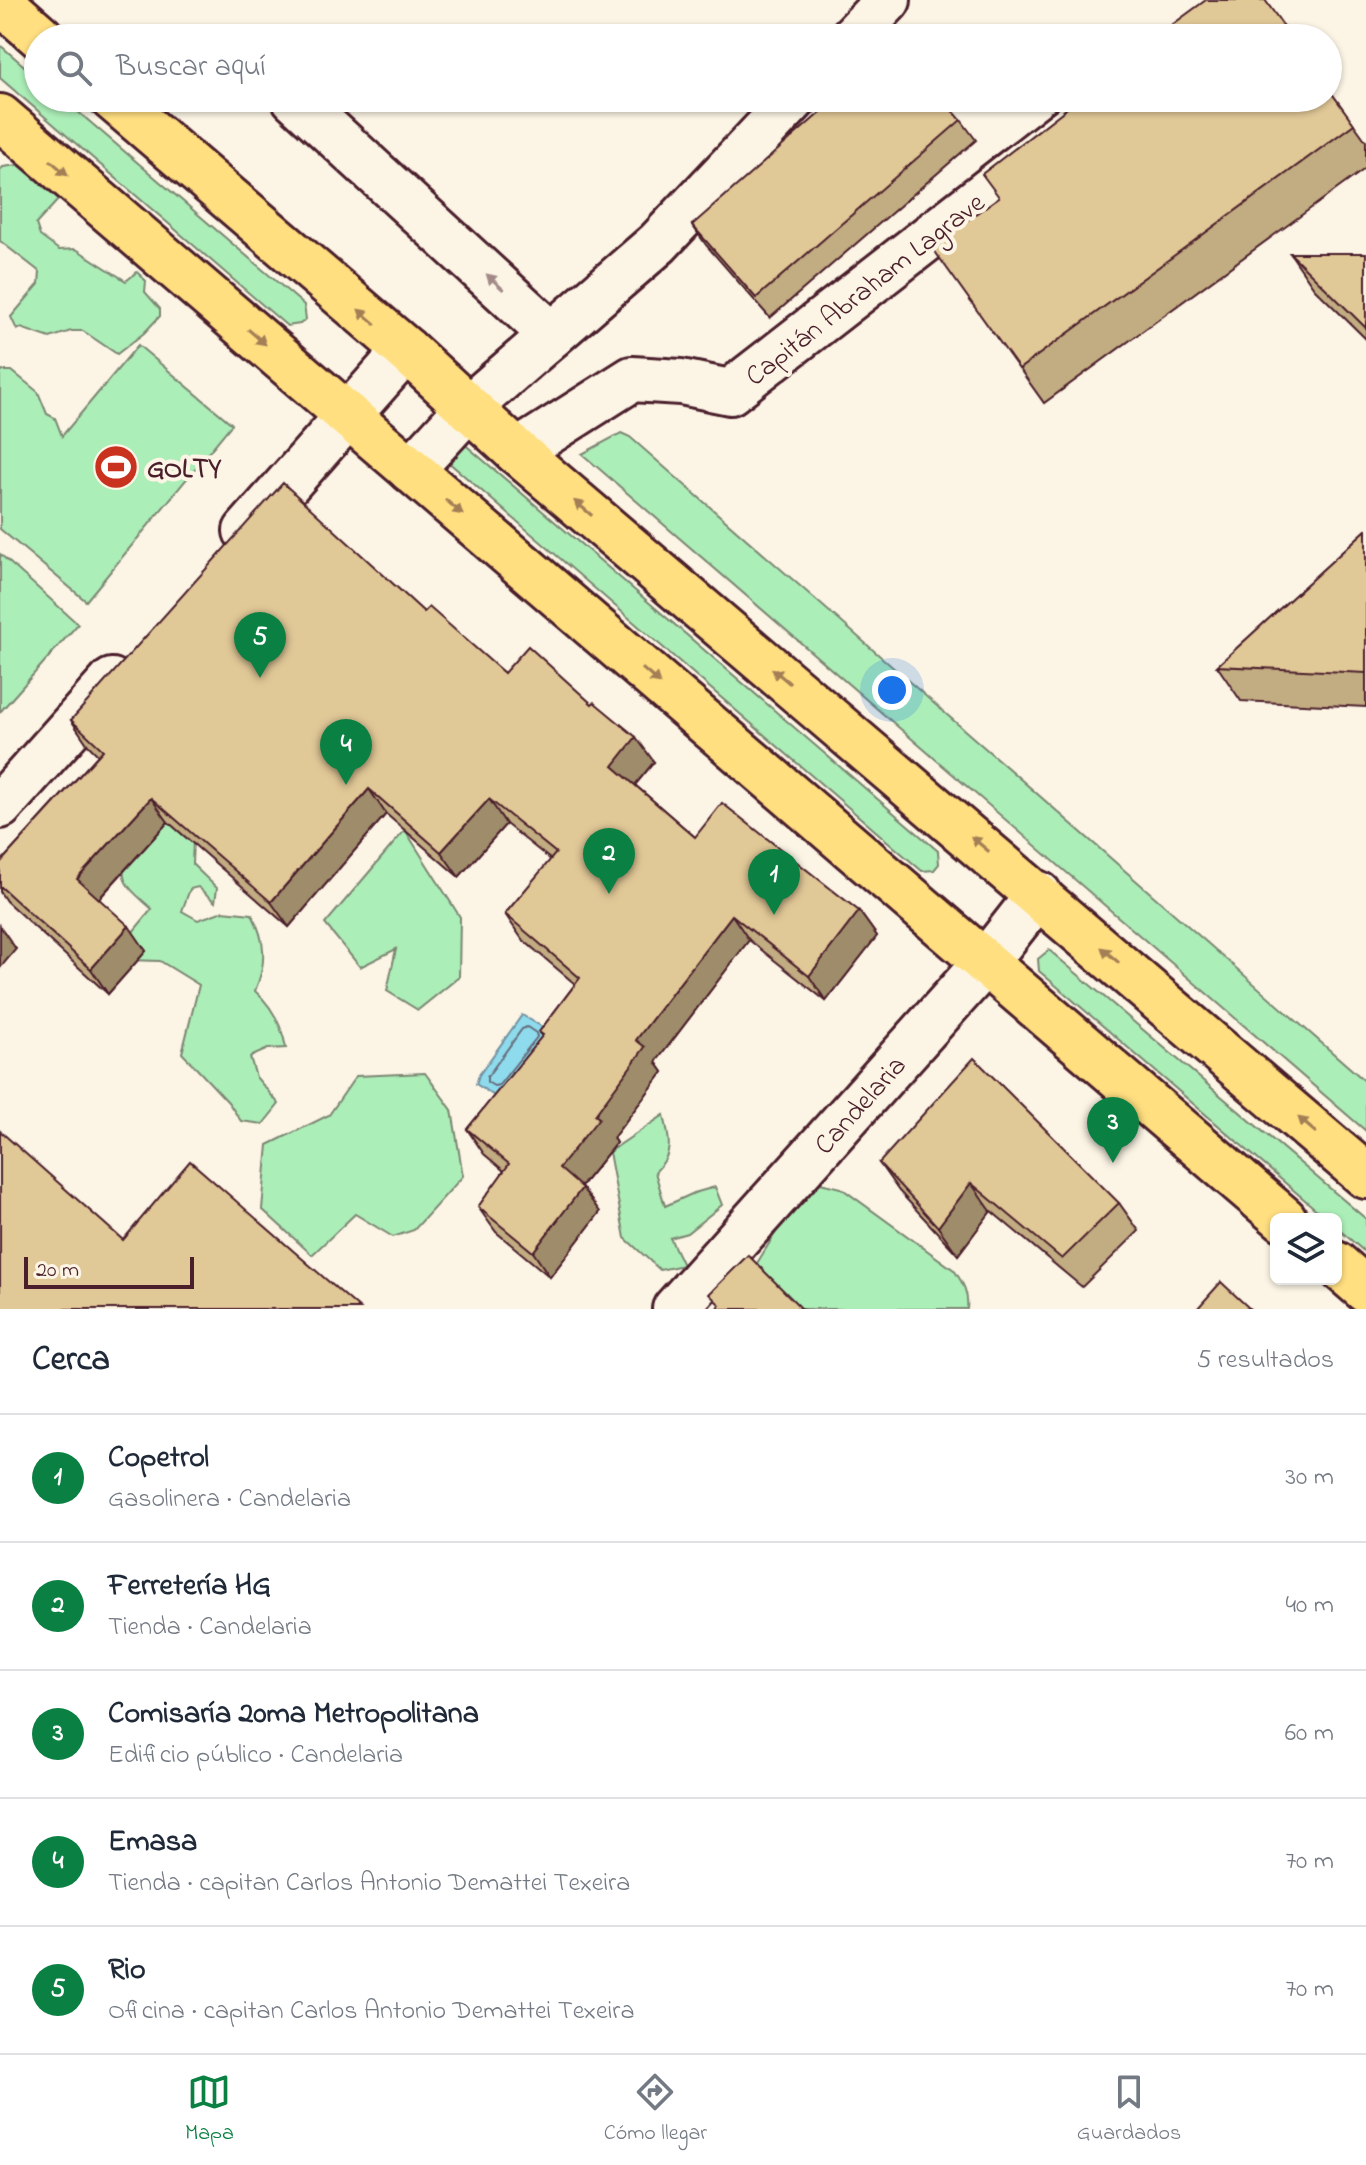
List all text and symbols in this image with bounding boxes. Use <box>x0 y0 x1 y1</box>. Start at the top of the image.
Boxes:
search box <box>24 24 1342 112</box>
icon: search <box>52 46 96 90</box>
text: Buscar aquí <box>116 46 266 90</box>
one-way arrow <box>49 159 69 176</box>
street label: Capitán Abraham Lagrave <box>738 184 995 397</box>
one-way arrow <box>485 274 504 292</box>
one-way arrow <box>358 309 378 326</box>
one-way arrow <box>247 328 266 346</box>
sports icon: GOLTY <box>92 443 140 491</box>
place label: GOLTY <box>147 450 223 491</box>
one-way arrow <box>443 498 463 515</box>
one-way arrow <box>573 500 593 517</box>
pin: 5 <box>234 612 286 678</box>
one-way arrow <box>641 667 661 684</box>
one-way arrow <box>771 668 791 685</box>
your location <box>872 670 912 710</box>
pin: 4 <box>320 719 372 785</box>
pin: 2 <box>583 828 635 894</box>
one-way arrow <box>970 836 990 853</box>
pin: 1 <box>748 849 800 915</box>
one-way arrow <box>1100 947 1120 964</box>
street label: Candelaria <box>806 1048 917 1165</box>
pin: 3 <box>1087 1097 1139 1163</box>
one-way arrow <box>1297 1117 1317 1134</box>
map controls <box>1270 1213 1342 1285</box>
button: layers <box>1270 1213 1342 1285</box>
scale bar <box>24 1253 194 1289</box>
text: 20 m <box>36 1255 79 1287</box>
text: Cerca <box>32 1336 110 1386</box>
text: 5 resultados <box>1196 1342 1334 1380</box>
text: Copetrol <box>108 1437 209 1481</box>
text: 1 <box>54 1459 62 1497</box>
text: 30 m <box>1285 1459 1334 1497</box>
text: Gasolinera · Candelaria <box>108 1481 351 1519</box>
text: Ferretería HG <box>108 1565 271 1609</box>
text: 2 <box>52 1587 64 1625</box>
text: 40 m <box>1285 1587 1334 1625</box>
text: Tienda · Candelaria <box>108 1609 312 1647</box>
text: Comisaría 20ma Metropolitana <box>108 1693 479 1737</box>
text: 3 <box>53 1715 63 1753</box>
text: 60 m <box>1285 1715 1334 1753</box>
text: Edificio público · Candelaria <box>108 1737 403 1775</box>
text: Emasa <box>108 1821 197 1865</box>
text: 4 <box>53 1843 63 1881</box>
text: 70 m <box>1285 1843 1334 1881</box>
text: Tienda · capitan Carlos Antonio Demattei Texeira <box>108 1865 630 1903</box>
text: Rio <box>108 1949 146 1993</box>
text: 5 <box>51 1971 65 2009</box>
text: 70 m <box>1285 1971 1334 2009</box>
text: Oficina · capitan Carlos Antonio Demattei Texeira <box>108 1993 634 2031</box>
tab: Mapa <box>185 2070 234 2150</box>
tab: Cómo llegar <box>604 2070 707 2150</box>
tab: Guardados <box>1077 2070 1181 2150</box>

